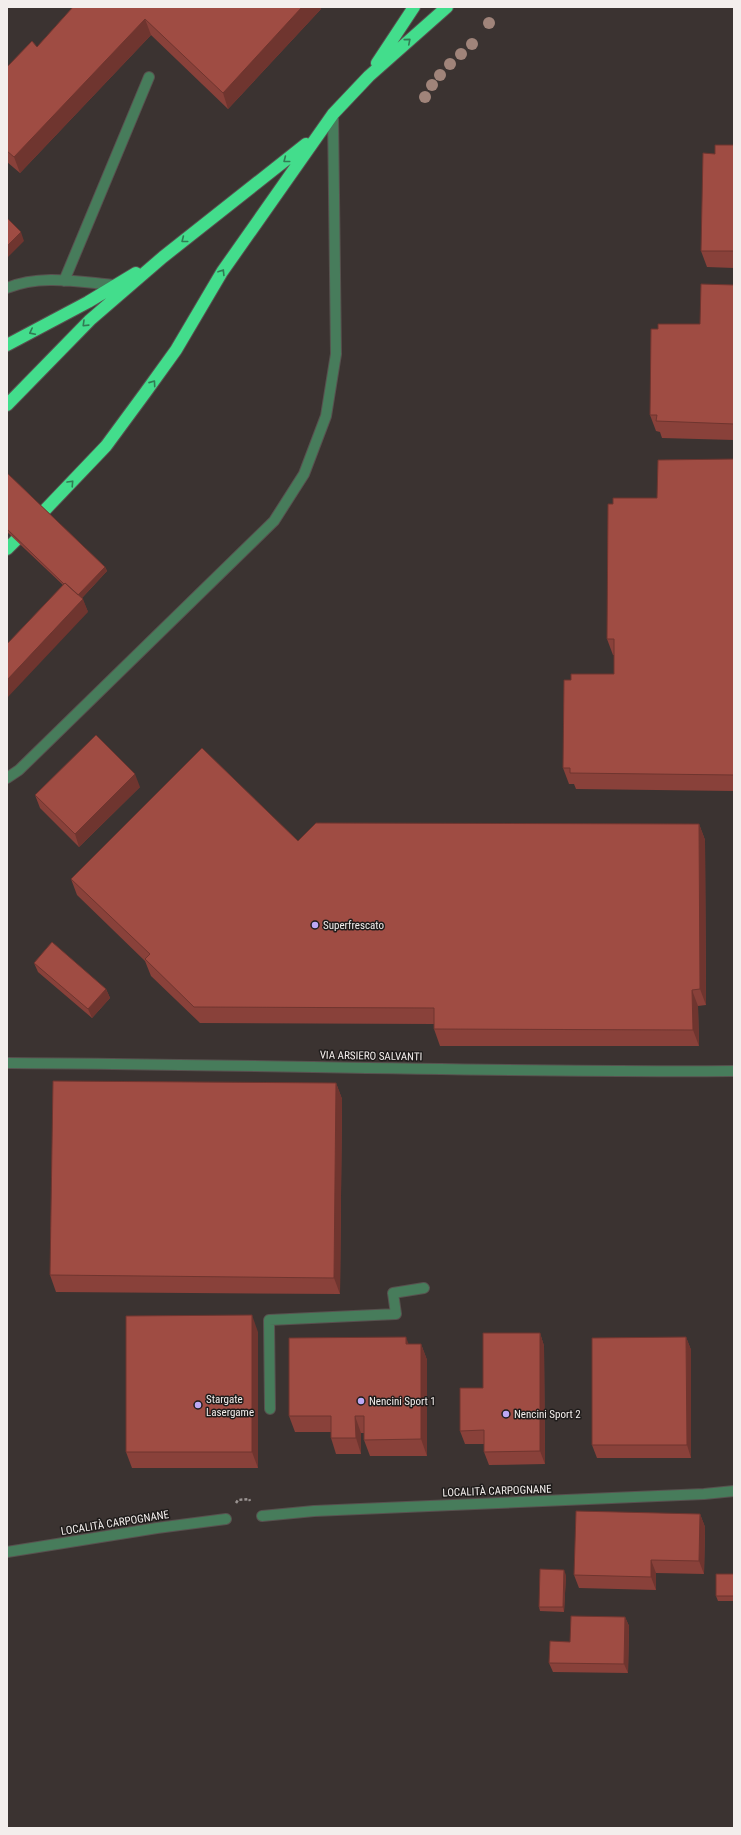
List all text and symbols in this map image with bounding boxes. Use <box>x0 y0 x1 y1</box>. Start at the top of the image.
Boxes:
one-way arrow <box>404 39 411 46</box>
one-way arrow <box>284 155 291 162</box>
one-way arrow <box>182 236 189 243</box>
one-way arrow <box>217 269 224 276</box>
one-way arrow <box>82 320 90 327</box>
one-way arrow <box>29 327 36 334</box>
one-way arrow <box>148 380 155 387</box>
one-way arrow <box>66 480 73 488</box>
place label: Superfrescato <box>323 919 384 932</box>
marker: Superfrescato <box>310 920 320 930</box>
street label: VIA ARSIERO SALVANTI <box>320 1049 422 1063</box>
place label: Stargate Lasergame <box>206 1393 254 1419</box>
place label: Nencini Sport 1 <box>369 1395 436 1408</box>
marker: Nencini Sport 1 <box>356 1396 366 1406</box>
marker: Stargate Lasergame <box>193 1400 203 1410</box>
place label: Nencini Sport 2 <box>514 1408 581 1421</box>
marker: Nencini Sport 2 <box>501 1409 511 1419</box>
street label: LOCALITÀ CARPOGNANE <box>442 1483 552 1499</box>
street label: LOCALITÀ CARPOGNANE <box>60 1508 170 1538</box>

